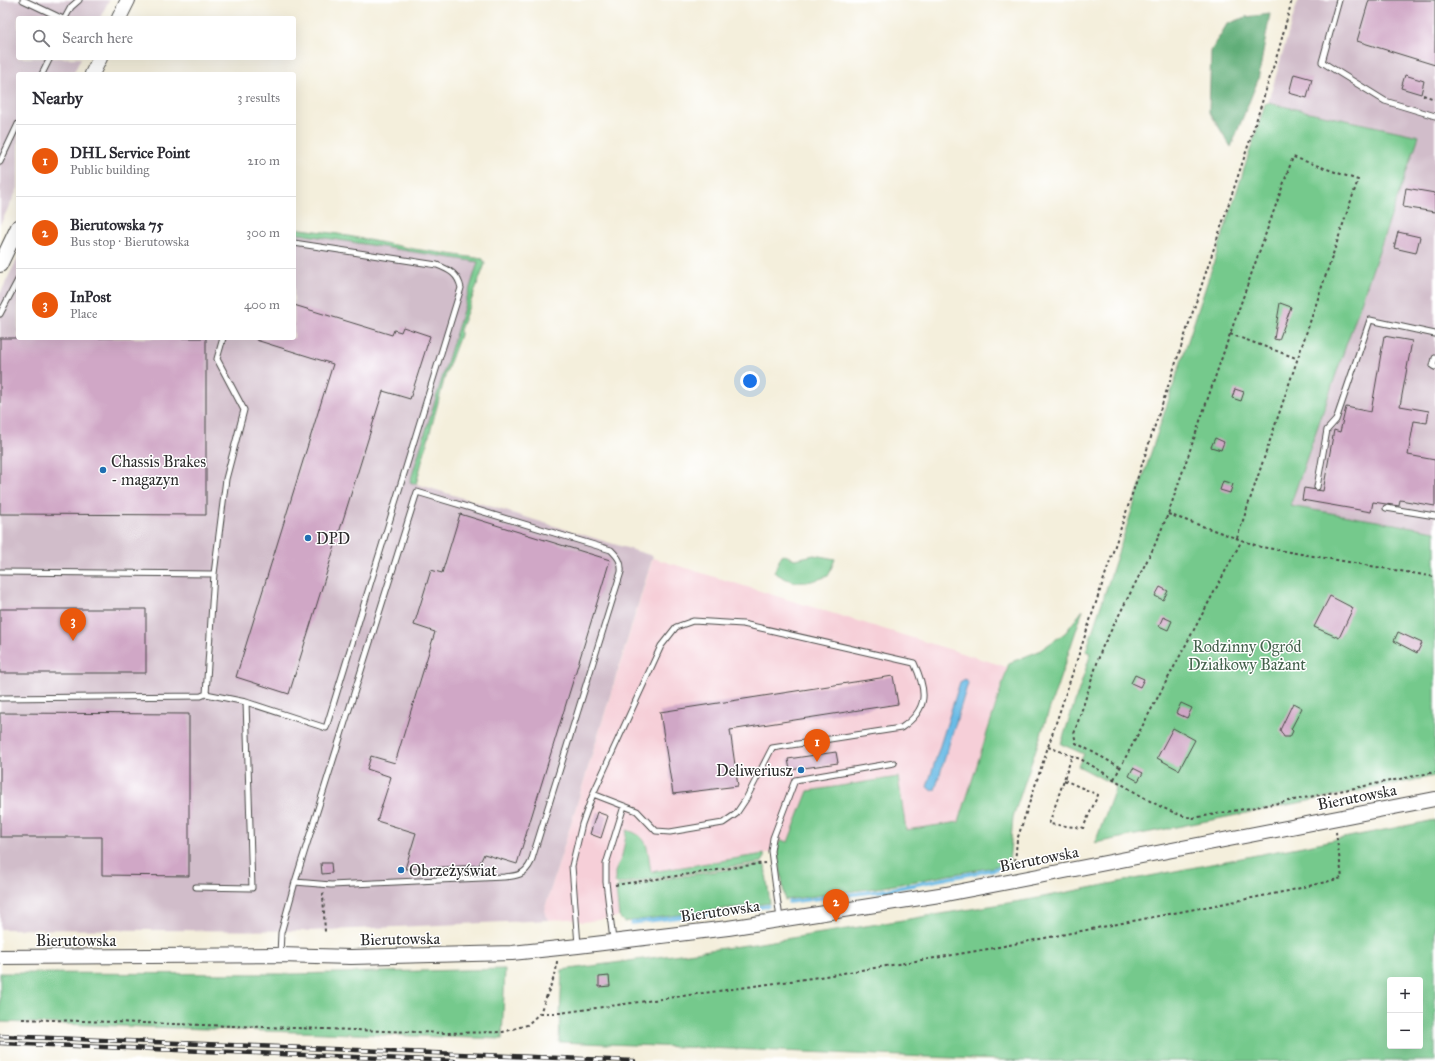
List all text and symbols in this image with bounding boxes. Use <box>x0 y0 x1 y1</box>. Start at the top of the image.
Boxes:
search box <box>16 16 296 60</box>
icon: search <box>30 27 52 49</box>
text: Search here <box>62 29 133 47</box>
text: Nearby <box>32 88 83 109</box>
text: 3 results <box>237 90 280 106</box>
text: DHL Service Point <box>70 144 190 162</box>
text: 1 <box>42 153 48 169</box>
text: 210 m <box>247 153 280 169</box>
text: Public building <box>70 162 149 178</box>
text: Bierutowska 75 <box>70 216 164 234</box>
text: 2 <box>42 225 48 241</box>
text: 300 m <box>246 225 280 241</box>
text: Bus stop · Bierutowska <box>70 234 189 250</box>
text: InPost <box>70 288 111 306</box>
text: 3 <box>42 297 48 313</box>
text: 400 m <box>244 297 280 313</box>
text: Place <box>70 306 97 322</box>
your location <box>740 371 760 391</box>
place label: Chassis Brakes - magazyn <box>111 452 206 490</box>
marker: Chassis Brakes - magazyn <box>98 465 108 475</box>
place label: DPD <box>316 529 350 548</box>
marker: DPD <box>303 533 313 543</box>
pin: 3 <box>60 608 86 641</box>
park label: Rodzinny Ogród Działkowy Bażant <box>1188 637 1306 674</box>
pin: 1 <box>804 729 830 762</box>
place label: Deliweriusz <box>716 761 794 780</box>
marker: Deliweriusz <box>796 765 806 775</box>
street label: Bierutowska <box>1316 780 1398 814</box>
street label: Bierutowska <box>998 842 1080 876</box>
place label: Obrzeżyświat <box>409 861 497 880</box>
marker: Obrzeżyświat <box>396 865 406 875</box>
pin: 2 <box>823 889 849 922</box>
street label: Bierutowska <box>679 896 761 926</box>
street label: Bierutowska <box>360 929 441 949</box>
street label: Bierutowska <box>36 931 116 950</box>
map controls <box>1387 977 1423 1049</box>
button: + <box>1387 977 1423 1013</box>
button: − <box>1387 1013 1423 1049</box>

